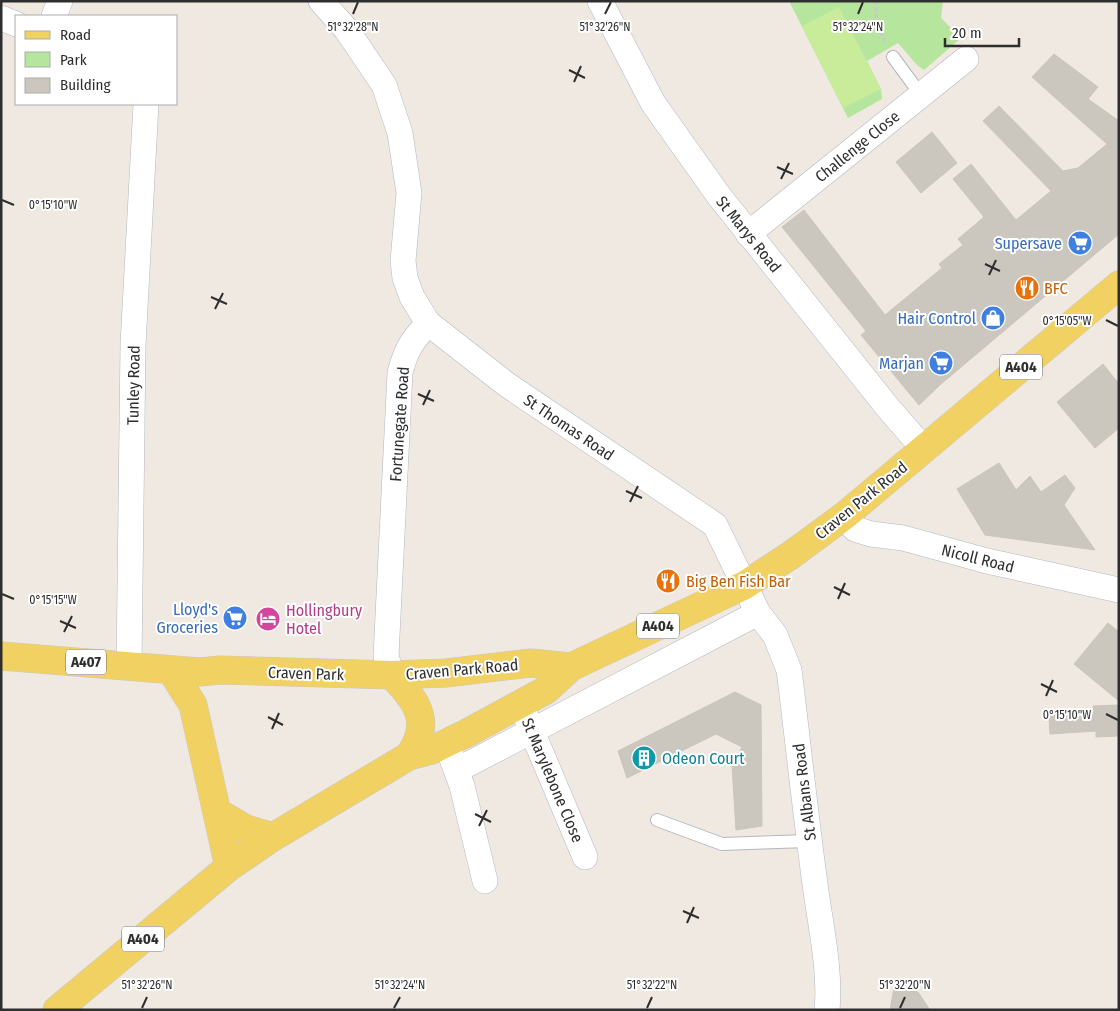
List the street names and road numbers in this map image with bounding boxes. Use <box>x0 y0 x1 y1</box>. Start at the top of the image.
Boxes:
street label: Challenge Close <box>811 107 903 186</box>
street label: St Marys Road <box>712 192 785 276</box>
street label: Tunley Road <box>123 345 144 425</box>
road number: A404 <box>1000 354 1042 380</box>
street label: Fortunegate Road <box>386 366 413 482</box>
street label: St Thomas Road <box>520 390 618 465</box>
street label: Craven Park Road <box>811 457 911 543</box>
street label: Nicoll Road <box>940 540 1016 577</box>
road number: A404 <box>637 614 679 638</box>
road number: A407 <box>66 650 106 674</box>
street label: Craven Park Road <box>405 655 519 684</box>
street label: Craven Park <box>268 663 345 684</box>
street label: St Marylebone Close <box>518 715 587 845</box>
street label: St Albans Road <box>789 742 820 842</box>
road number: A404 <box>122 926 164 952</box>

